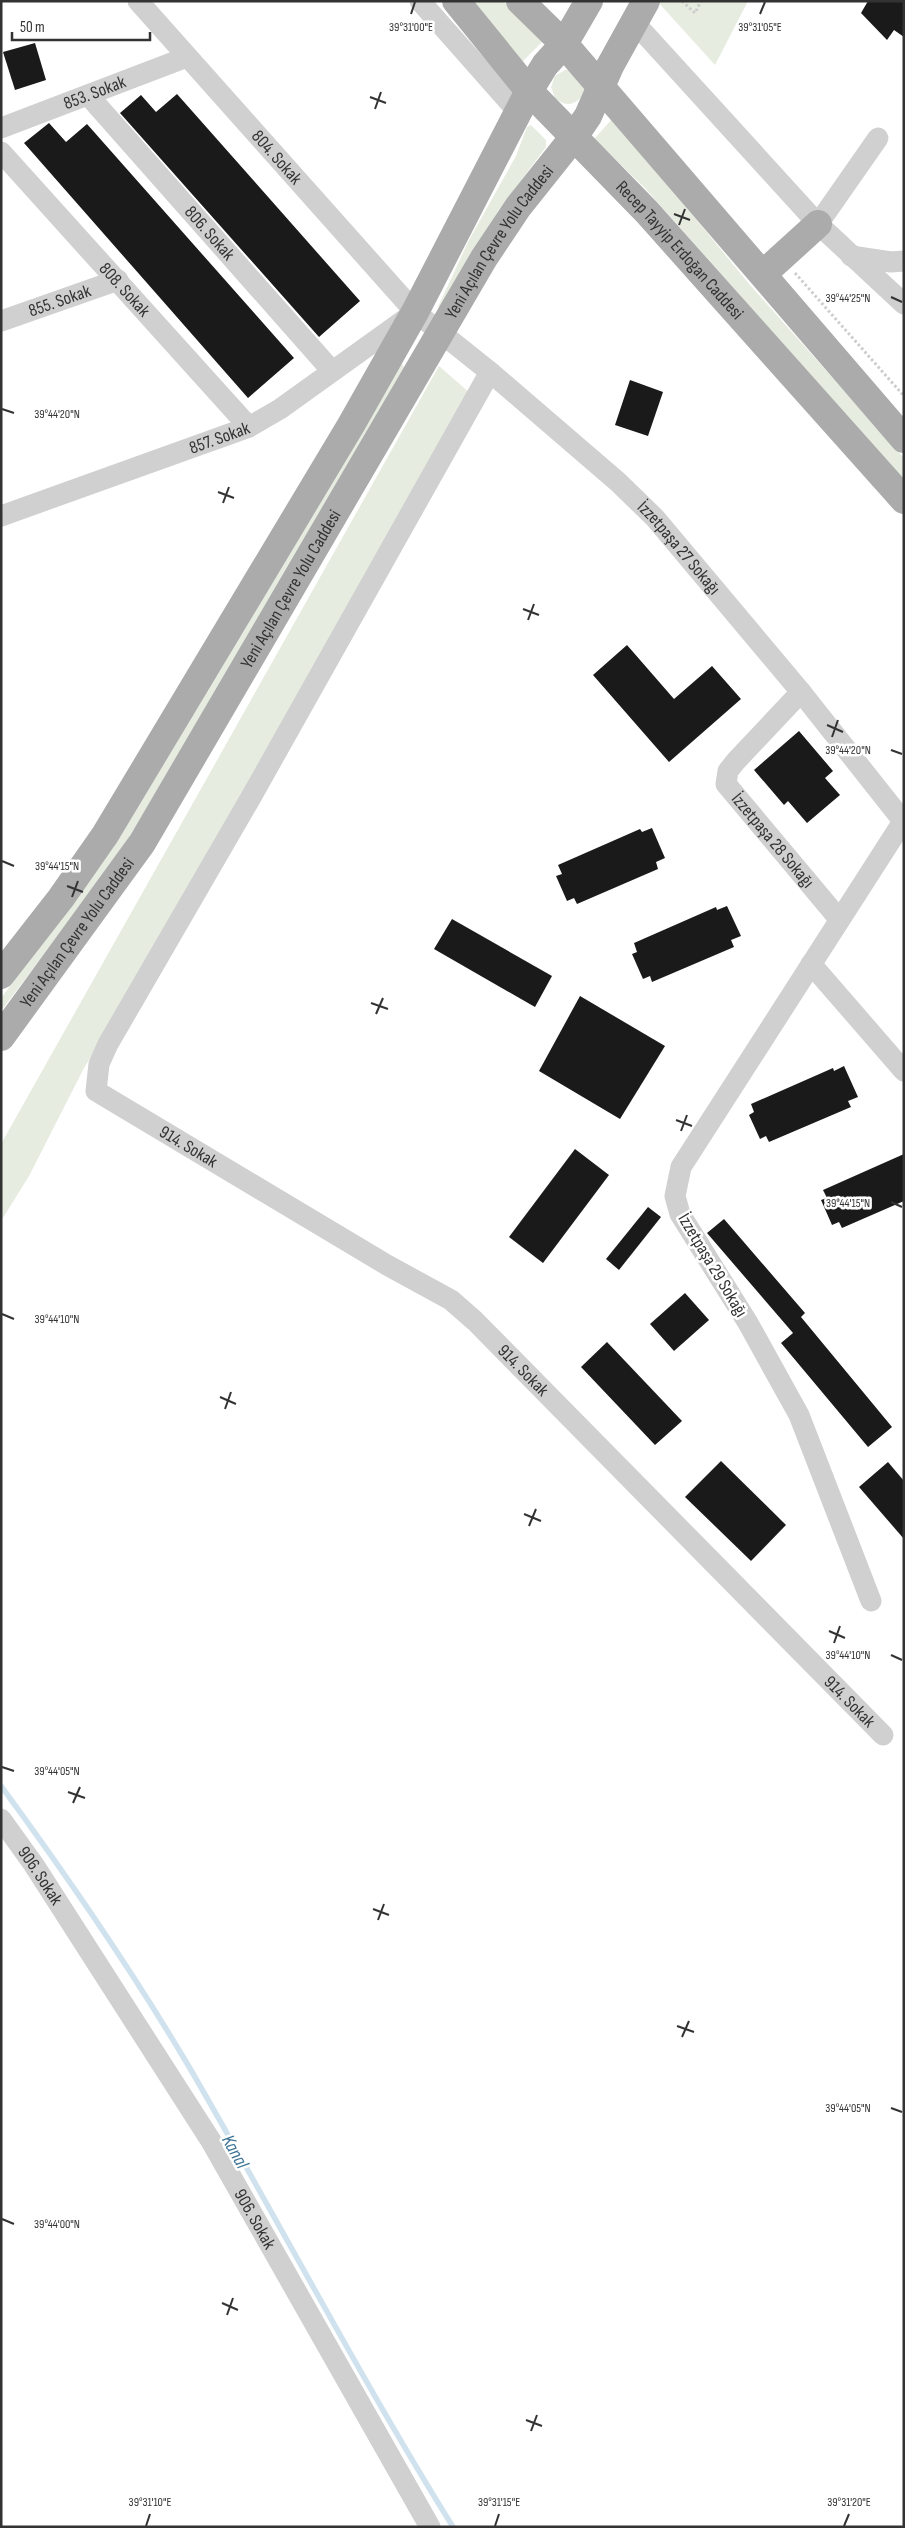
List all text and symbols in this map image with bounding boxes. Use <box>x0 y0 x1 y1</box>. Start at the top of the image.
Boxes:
scale bar <box>12 10 150 42</box>
text: 50 m <box>20 18 45 37</box>
text: 39°31'00"E <box>389 20 433 35</box>
text: 39°31'05"E <box>738 20 782 35</box>
street label: 853. Sokak <box>61 71 129 114</box>
street label: 804. Sokak <box>247 126 306 189</box>
street label: Yeni Açılan Çevre Yolu Caddesi <box>441 161 558 323</box>
street label: Recep Tayyip Erdoğan Caddesi <box>611 177 748 324</box>
street label: 806. Sokak <box>180 202 239 265</box>
street label: 808. Sokak <box>95 258 154 321</box>
street label: 855. Sokak <box>26 280 94 322</box>
text: 39°44'25"N <box>826 291 871 306</box>
text: 39°44'20"N <box>34 407 80 422</box>
street label: 857. Sokak <box>186 418 253 459</box>
street label: İzzetpaşa 27 Sokağı <box>633 497 725 599</box>
street label: Yeni Açılan Çevre Yolu Caddesi <box>236 506 345 672</box>
text: 39°44'20"N <box>825 743 871 758</box>
street label: İzzetpaşa 28 Sokağı <box>727 789 818 892</box>
street label: Yeni Açılan Çevre Yolu Caddesi <box>16 854 139 1012</box>
text: 39°44'15"N <box>35 859 79 874</box>
street label: 914. Sokak <box>155 1121 221 1172</box>
text: 39°44'15"N <box>826 1196 870 1211</box>
street label: İzzetpaşa 29 Sokağı <box>673 1210 752 1321</box>
text: 39°44'10"N <box>35 1312 79 1327</box>
street label: 914. Sokak <box>493 1340 553 1401</box>
text: 39°44'10"N <box>826 1648 870 1663</box>
street label: 914. Sokak <box>820 1672 880 1732</box>
text: 39°44'05"N <box>34 1764 80 1779</box>
street label: 906. Sokak <box>13 1843 67 1909</box>
text: 39°44'05"N <box>825 2101 871 2116</box>
water label: Kanal <box>216 2131 253 2173</box>
street label: 906. Sokak <box>229 2185 280 2253</box>
text: 39°44'00"N <box>34 2217 80 2232</box>
text: 39°31'10"E <box>129 2495 171 2510</box>
text: 39°31'15"E <box>478 2495 520 2510</box>
text: 39°31'20"E <box>827 2495 871 2510</box>

